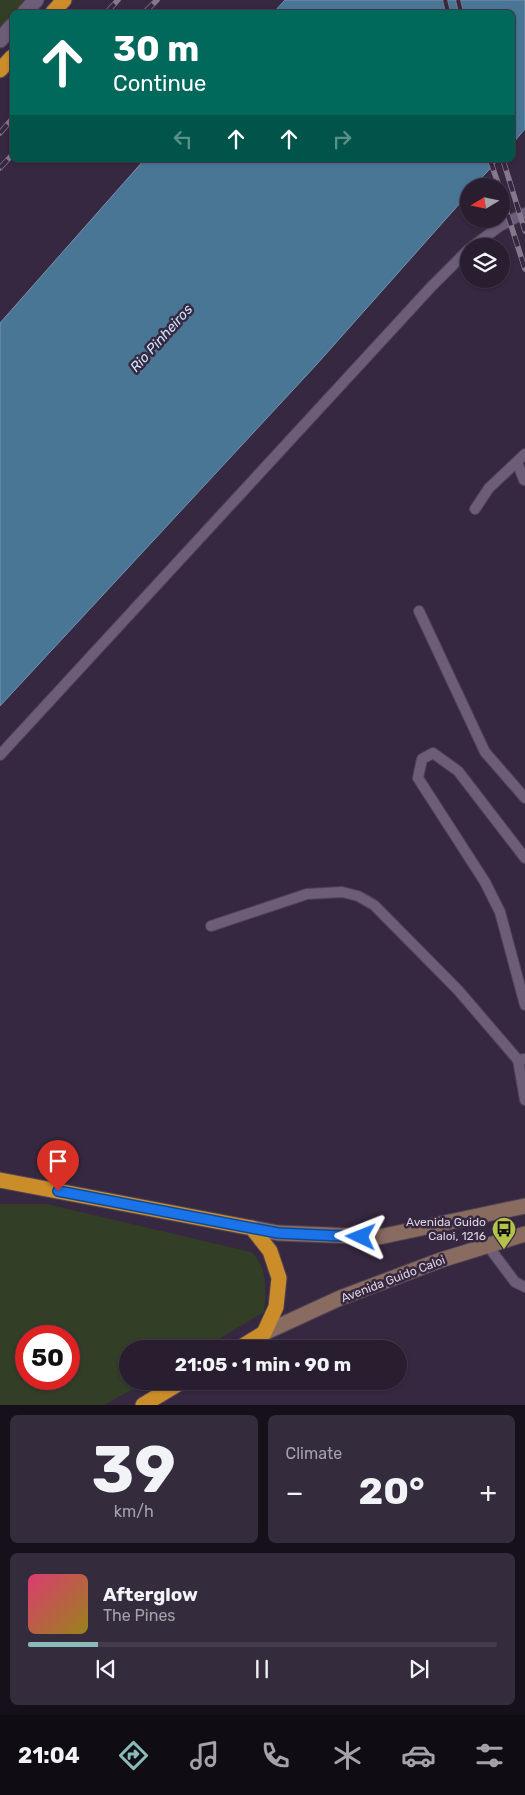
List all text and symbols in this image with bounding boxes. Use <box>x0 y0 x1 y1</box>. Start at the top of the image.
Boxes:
text: 30 m <box>113 28 199 70</box>
icon: ahead <box>30 30 95 95</box>
text: Continue <box>113 70 206 97</box>
icon: left <box>169 125 197 153</box>
icon: ahead <box>222 125 250 153</box>
icon: ahead <box>275 125 303 153</box>
icon: right <box>328 125 356 153</box>
north arrow <box>460 178 510 228</box>
map controls <box>460 178 510 288</box>
button: layers <box>460 238 510 288</box>
water label: Rio Pinheiros <box>127 301 196 376</box>
pin <box>37 1140 79 1191</box>
icon: arrive <box>44 1147 72 1175</box>
position arrow <box>334 1210 386 1262</box>
place label: Avenida Guido Caloi, 1216 <box>406 1215 486 1243</box>
bus stop icon: Avenida Guido Caloi, 1216 <box>491 1216 517 1250</box>
street label: Avenida Guido Caloi <box>339 1253 447 1305</box>
speed limit sign: 50 <box>15 1325 80 1390</box>
text: 21:05 · 1 min · 90 m <box>175 1353 351 1376</box>
text: 39 <box>91 1431 176 1508</box>
text: Climate <box>286 1444 342 1463</box>
text: 20° <box>359 1468 425 1514</box>
text: − <box>286 1476 304 1509</box>
text: + <box>480 1476 497 1509</box>
text: km/h <box>114 1502 154 1521</box>
text: Afterglow <box>103 1583 198 1606</box>
text: The Pines <box>103 1606 176 1625</box>
icon: previous <box>92 1655 120 1683</box>
icon: pause <box>248 1655 276 1683</box>
icon: next <box>405 1655 433 1683</box>
icon: directions <box>116 1738 151 1773</box>
icon: music <box>187 1738 222 1773</box>
icon: phone <box>258 1738 293 1773</box>
icon: climate <box>330 1738 365 1773</box>
icon: car <box>401 1738 436 1773</box>
icon: filters <box>472 1738 507 1773</box>
text: 21:04 <box>18 1742 80 1769</box>

